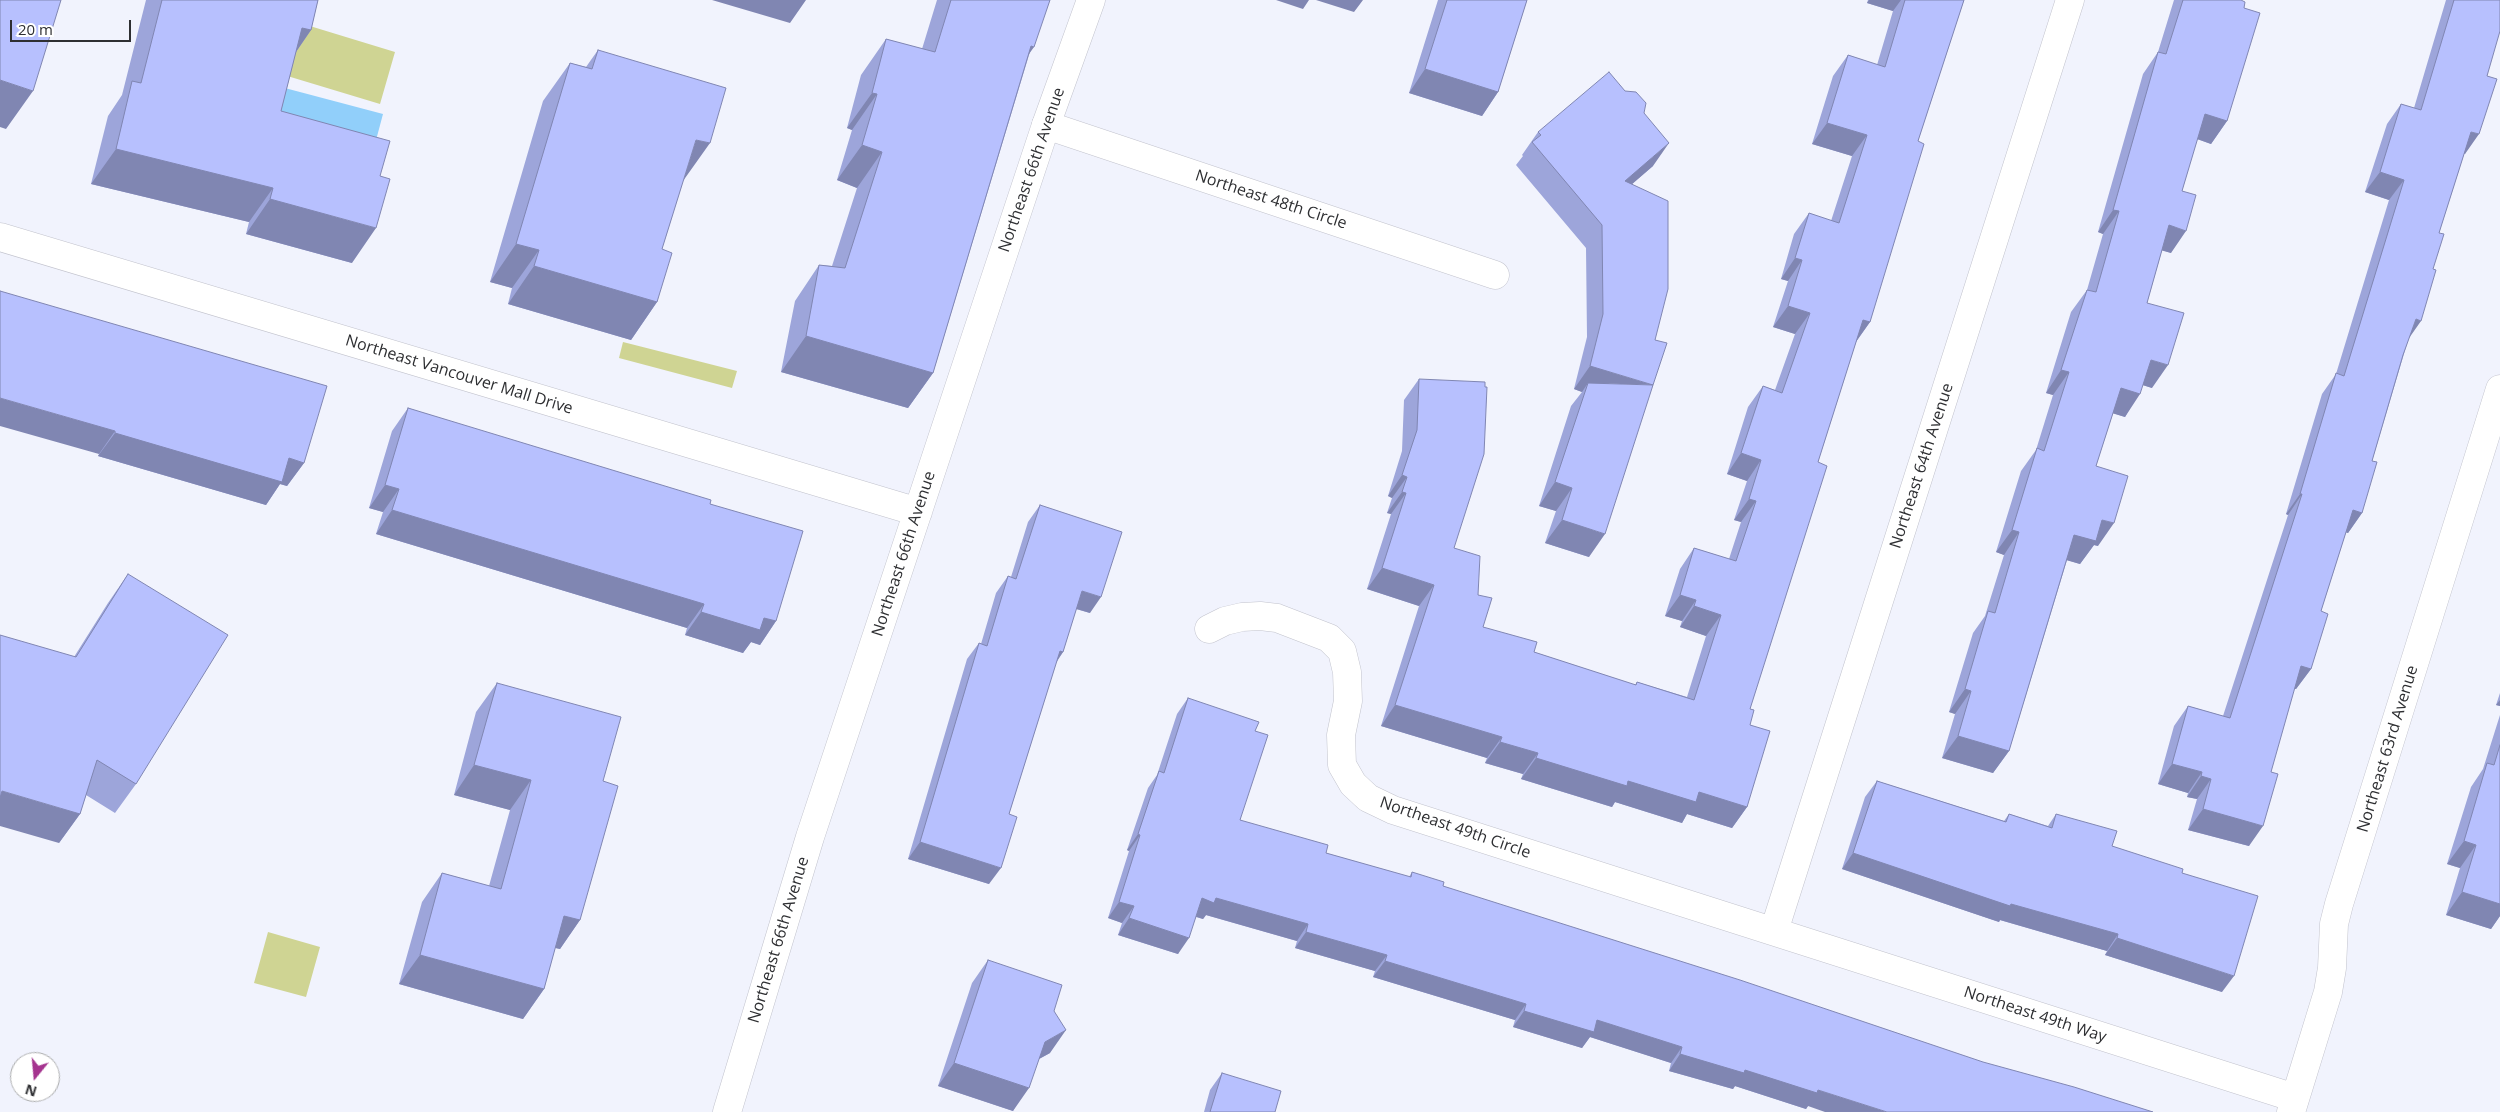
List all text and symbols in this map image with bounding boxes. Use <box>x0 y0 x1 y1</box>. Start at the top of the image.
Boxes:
scale bar <box>12 10 134 42</box>
text: 20 m <box>18 19 53 39</box>
street label: Northeast 66th Avenue <box>995 85 1069 255</box>
street label: Northeast 48th Circle <box>1193 166 1349 234</box>
street label: Northeast Vancouver Mall Drive <box>343 331 575 419</box>
street label: Northeast 64th Avenue <box>1886 381 1958 551</box>
street label: Northeast 66th Avenue <box>868 469 940 639</box>
street label: Northeast 63rd Avenue <box>2353 663 2423 835</box>
street label: Northeast 49th Circle <box>1377 793 1533 863</box>
street label: Northeast 66th Avenue <box>745 855 813 1025</box>
street label: Northeast 49th Way <box>1961 983 2109 1047</box>
north arrow <box>10 1052 60 1102</box>
text: N <box>23 1080 39 1102</box>

